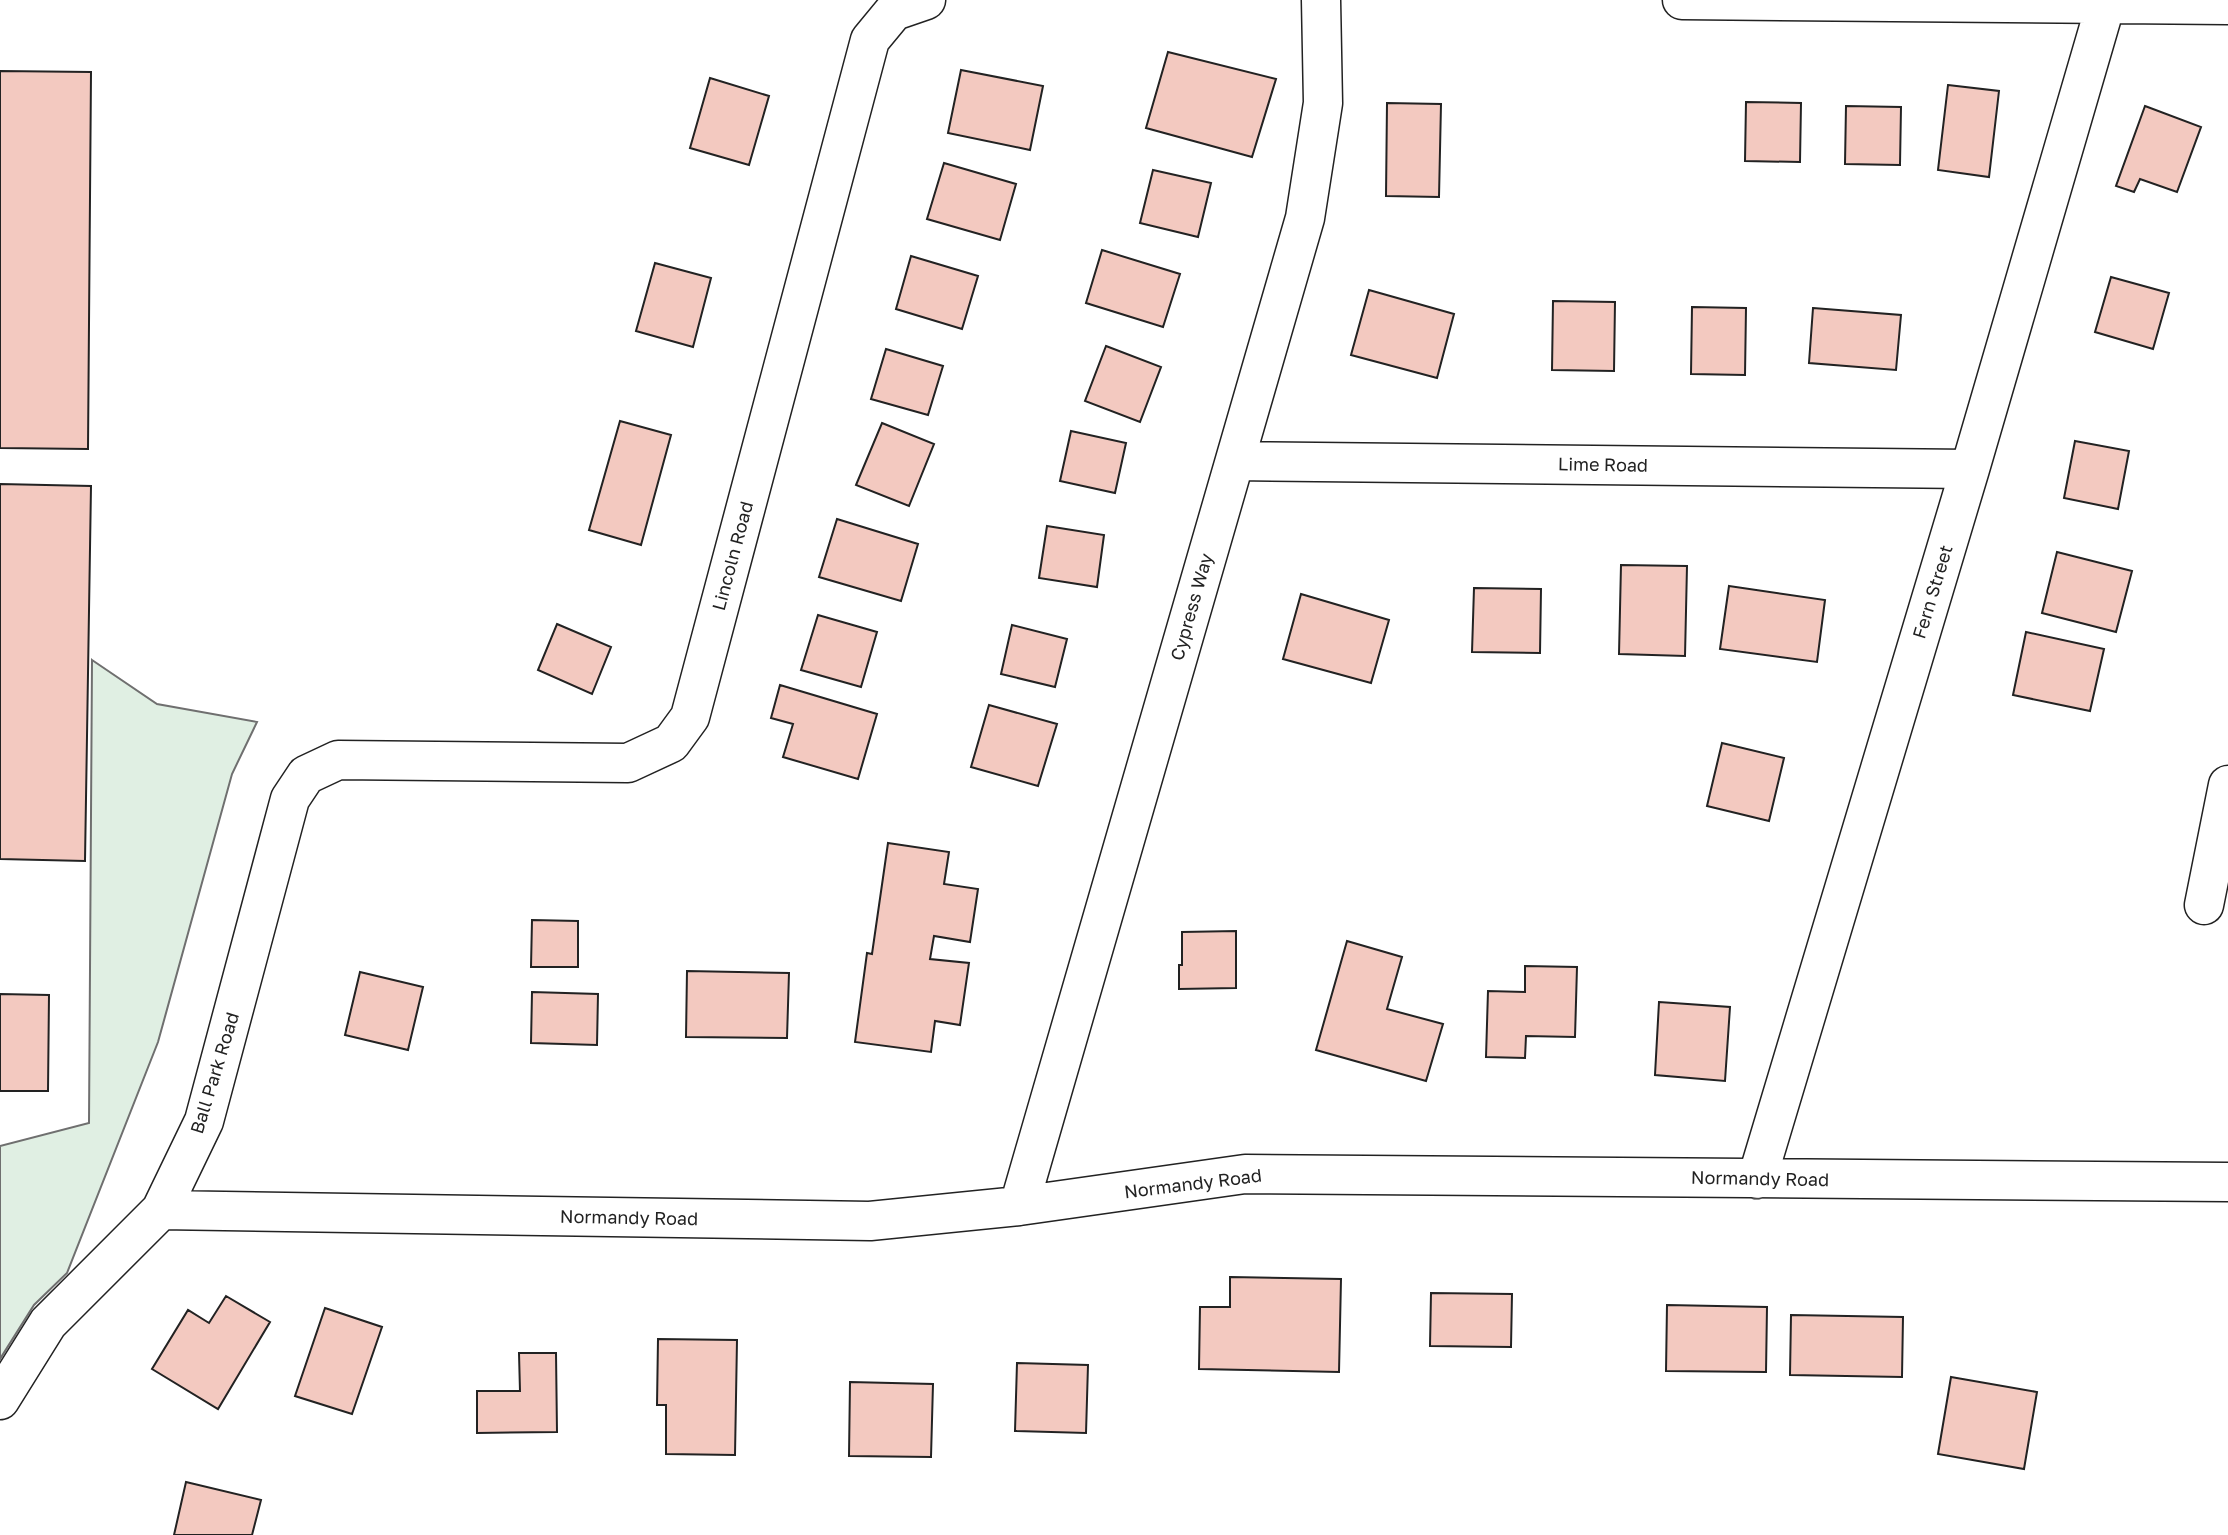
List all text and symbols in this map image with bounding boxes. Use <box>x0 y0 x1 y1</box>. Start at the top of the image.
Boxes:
street label: Lime Road <box>1558 452 1648 476</box>
street label: Lincoln Road <box>707 499 757 613</box>
street label: Fern Street <box>1907 542 1957 641</box>
street label: Cypress Way <box>1165 550 1217 663</box>
street label: Ball Park Road <box>185 1009 243 1136</box>
street label: Normandy Road <box>1123 1164 1263 1202</box>
street label: Normandy Road <box>1691 1166 1829 1190</box>
street label: Normandy Road <box>560 1205 698 1229</box>

